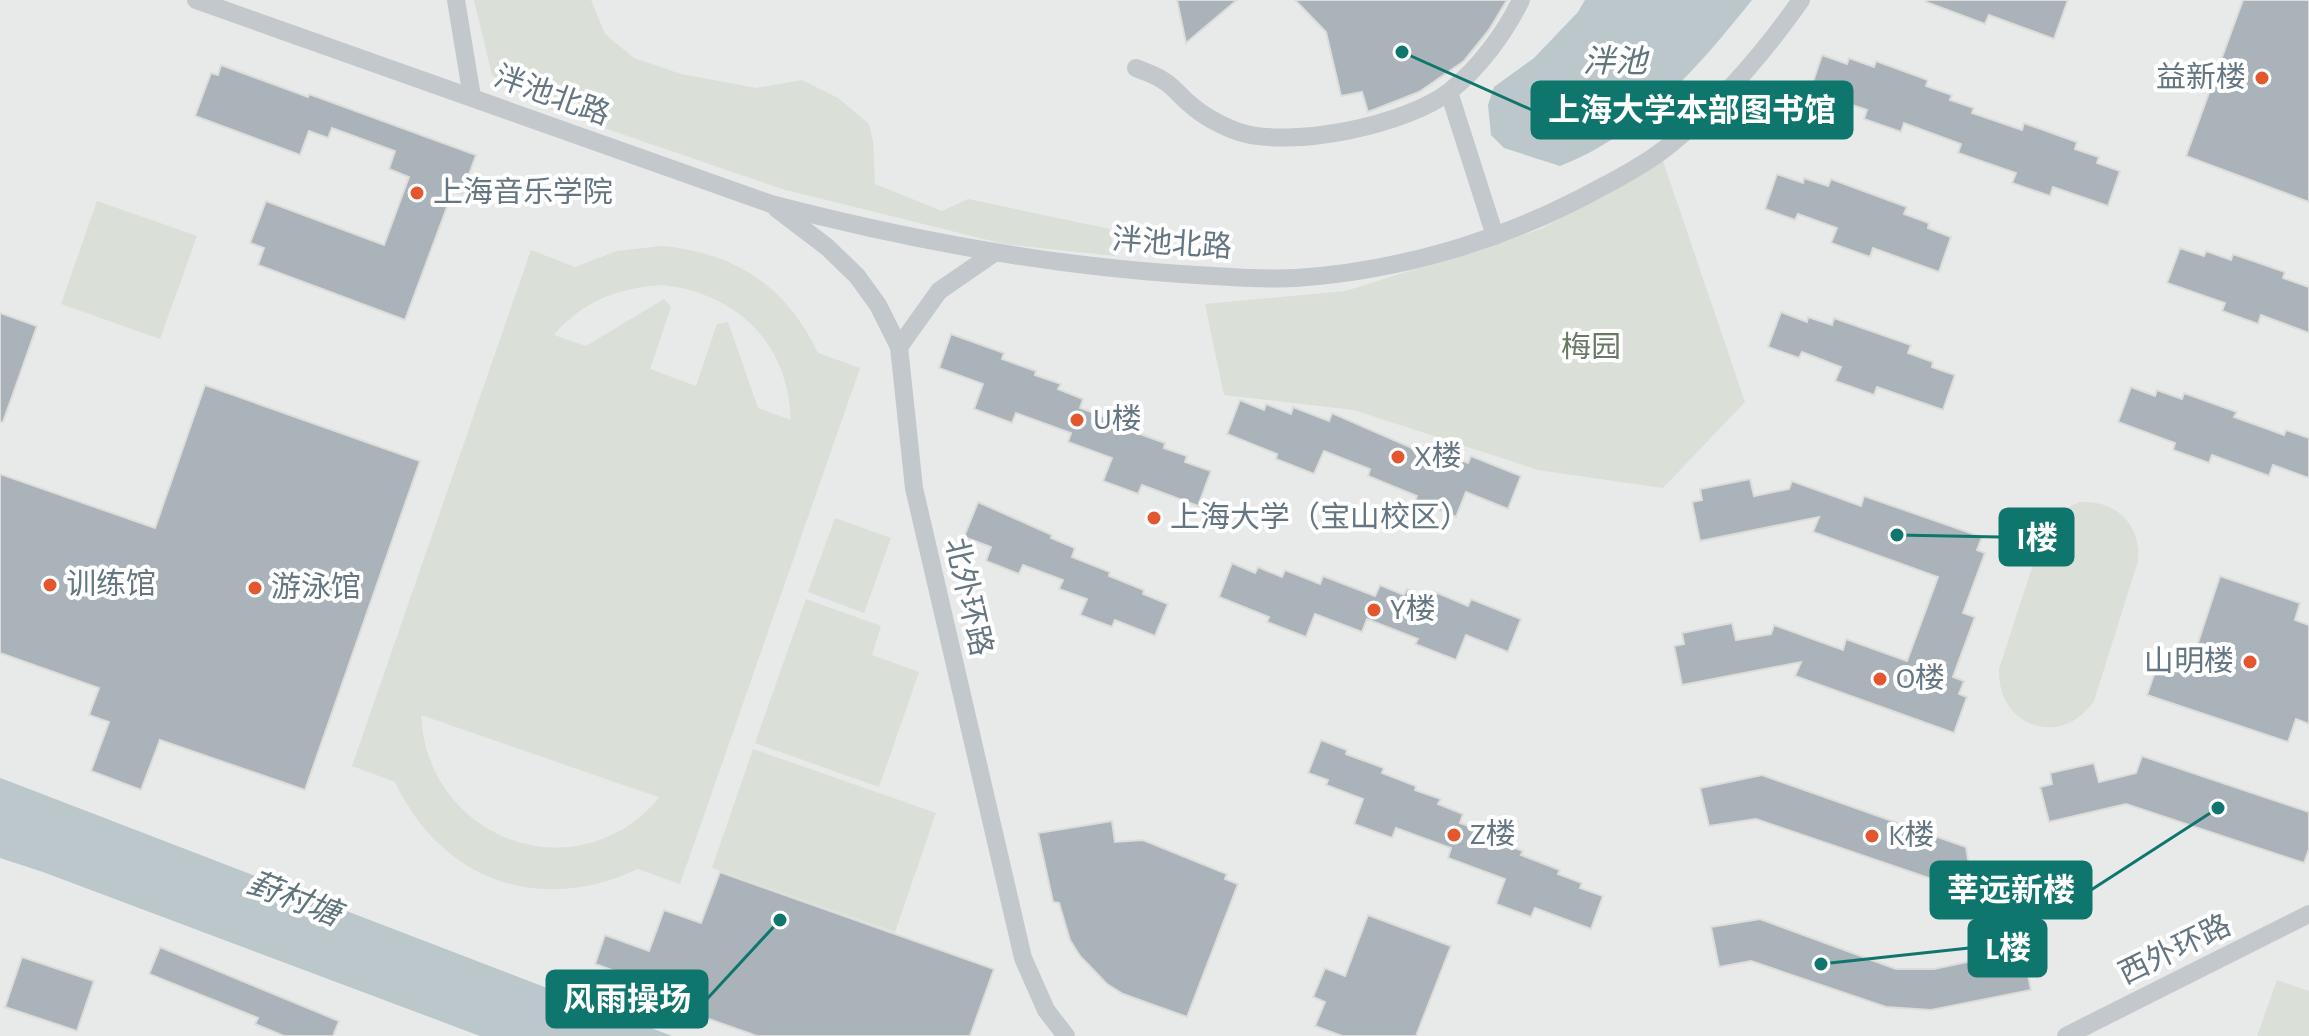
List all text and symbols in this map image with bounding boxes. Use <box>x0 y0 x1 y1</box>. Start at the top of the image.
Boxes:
water label: 泮池 <box>1583 45 1650 78</box>
street label: 泮池北路 <box>490 60 614 131</box>
place label: 益新楼 <box>2156 61 2246 93</box>
marker: 益新楼 <box>2253 69 2271 87</box>
callout: 上海大学本部图书馆 <box>1532 82 1852 138</box>
text: 上海大学本部图书馆 <box>1548 93 1836 127</box>
place label: 上海音乐学院 <box>433 176 613 208</box>
marker: 上海音乐学院 <box>408 184 426 202</box>
street label: 泮池北路 <box>1111 223 1233 263</box>
park label: 梅园 <box>1561 331 1621 363</box>
place label: U楼 <box>1093 404 1142 435</box>
marker: U楼 <box>1068 411 1086 429</box>
place label: X楼 <box>1414 441 1462 472</box>
marker: X楼 <box>1389 448 1407 466</box>
place label: 上海大学（宝山校区） <box>1170 501 1470 533</box>
marker: 上海大学（宝山校区） <box>1145 509 1163 527</box>
callout: I楼 <box>2000 509 2073 565</box>
text: I楼 <box>2016 521 2058 555</box>
street label: 北外环路 <box>940 535 998 659</box>
place label: 训练馆 <box>66 568 156 600</box>
place label: 游泳馆 <box>271 571 361 603</box>
marker: 训练馆 <box>41 576 59 594</box>
marker: 游泳馆 <box>246 579 264 597</box>
place label: Y楼 <box>1390 594 1436 625</box>
marker: Y楼 <box>1365 601 1383 619</box>
place label: 山明楼 <box>2144 646 2234 677</box>
marker: 山明楼 <box>2241 653 2259 671</box>
place label: O楼 <box>1896 663 1945 694</box>
marker: O楼 <box>1871 670 1889 688</box>
place label: Z楼 <box>1470 819 1516 850</box>
place label: K楼 <box>1888 820 1934 851</box>
marker: Z楼 <box>1445 826 1463 844</box>
marker: K楼 <box>1863 827 1881 845</box>
callout: 莘远新楼 <box>1931 862 2091 918</box>
water label: 葑村塘 <box>243 865 350 933</box>
text: 莘远新楼 <box>1947 873 2075 907</box>
street label: 西外环路 <box>2114 908 2236 990</box>
callout: L楼 <box>1969 920 2046 976</box>
text: L楼 <box>1985 931 2031 965</box>
callout: 风雨操场 <box>547 971 707 1027</box>
text: 风雨操场 <box>563 982 691 1016</box>

